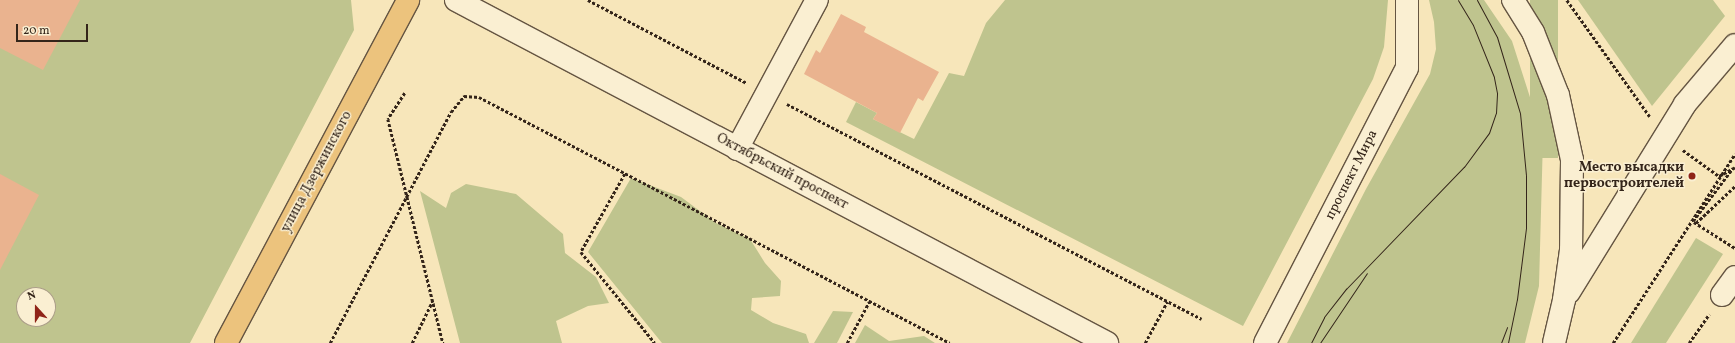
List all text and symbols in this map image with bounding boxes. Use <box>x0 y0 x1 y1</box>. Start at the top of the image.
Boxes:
scale bar <box>18 16 90 42</box>
text: 20 m <box>23 23 50 39</box>
street label: улица Дзержинского <box>278 108 356 236</box>
street label: проспект Мира <box>1322 127 1382 223</box>
street label: Октябрьский проспект <box>713 130 851 214</box>
place label: Место высадки первостроителей <box>1564 160 1684 192</box>
marker: Место высадки первостроителей <box>1687 171 1697 181</box>
north arrow <box>16 287 56 327</box>
text: N <box>25 288 38 305</box>

